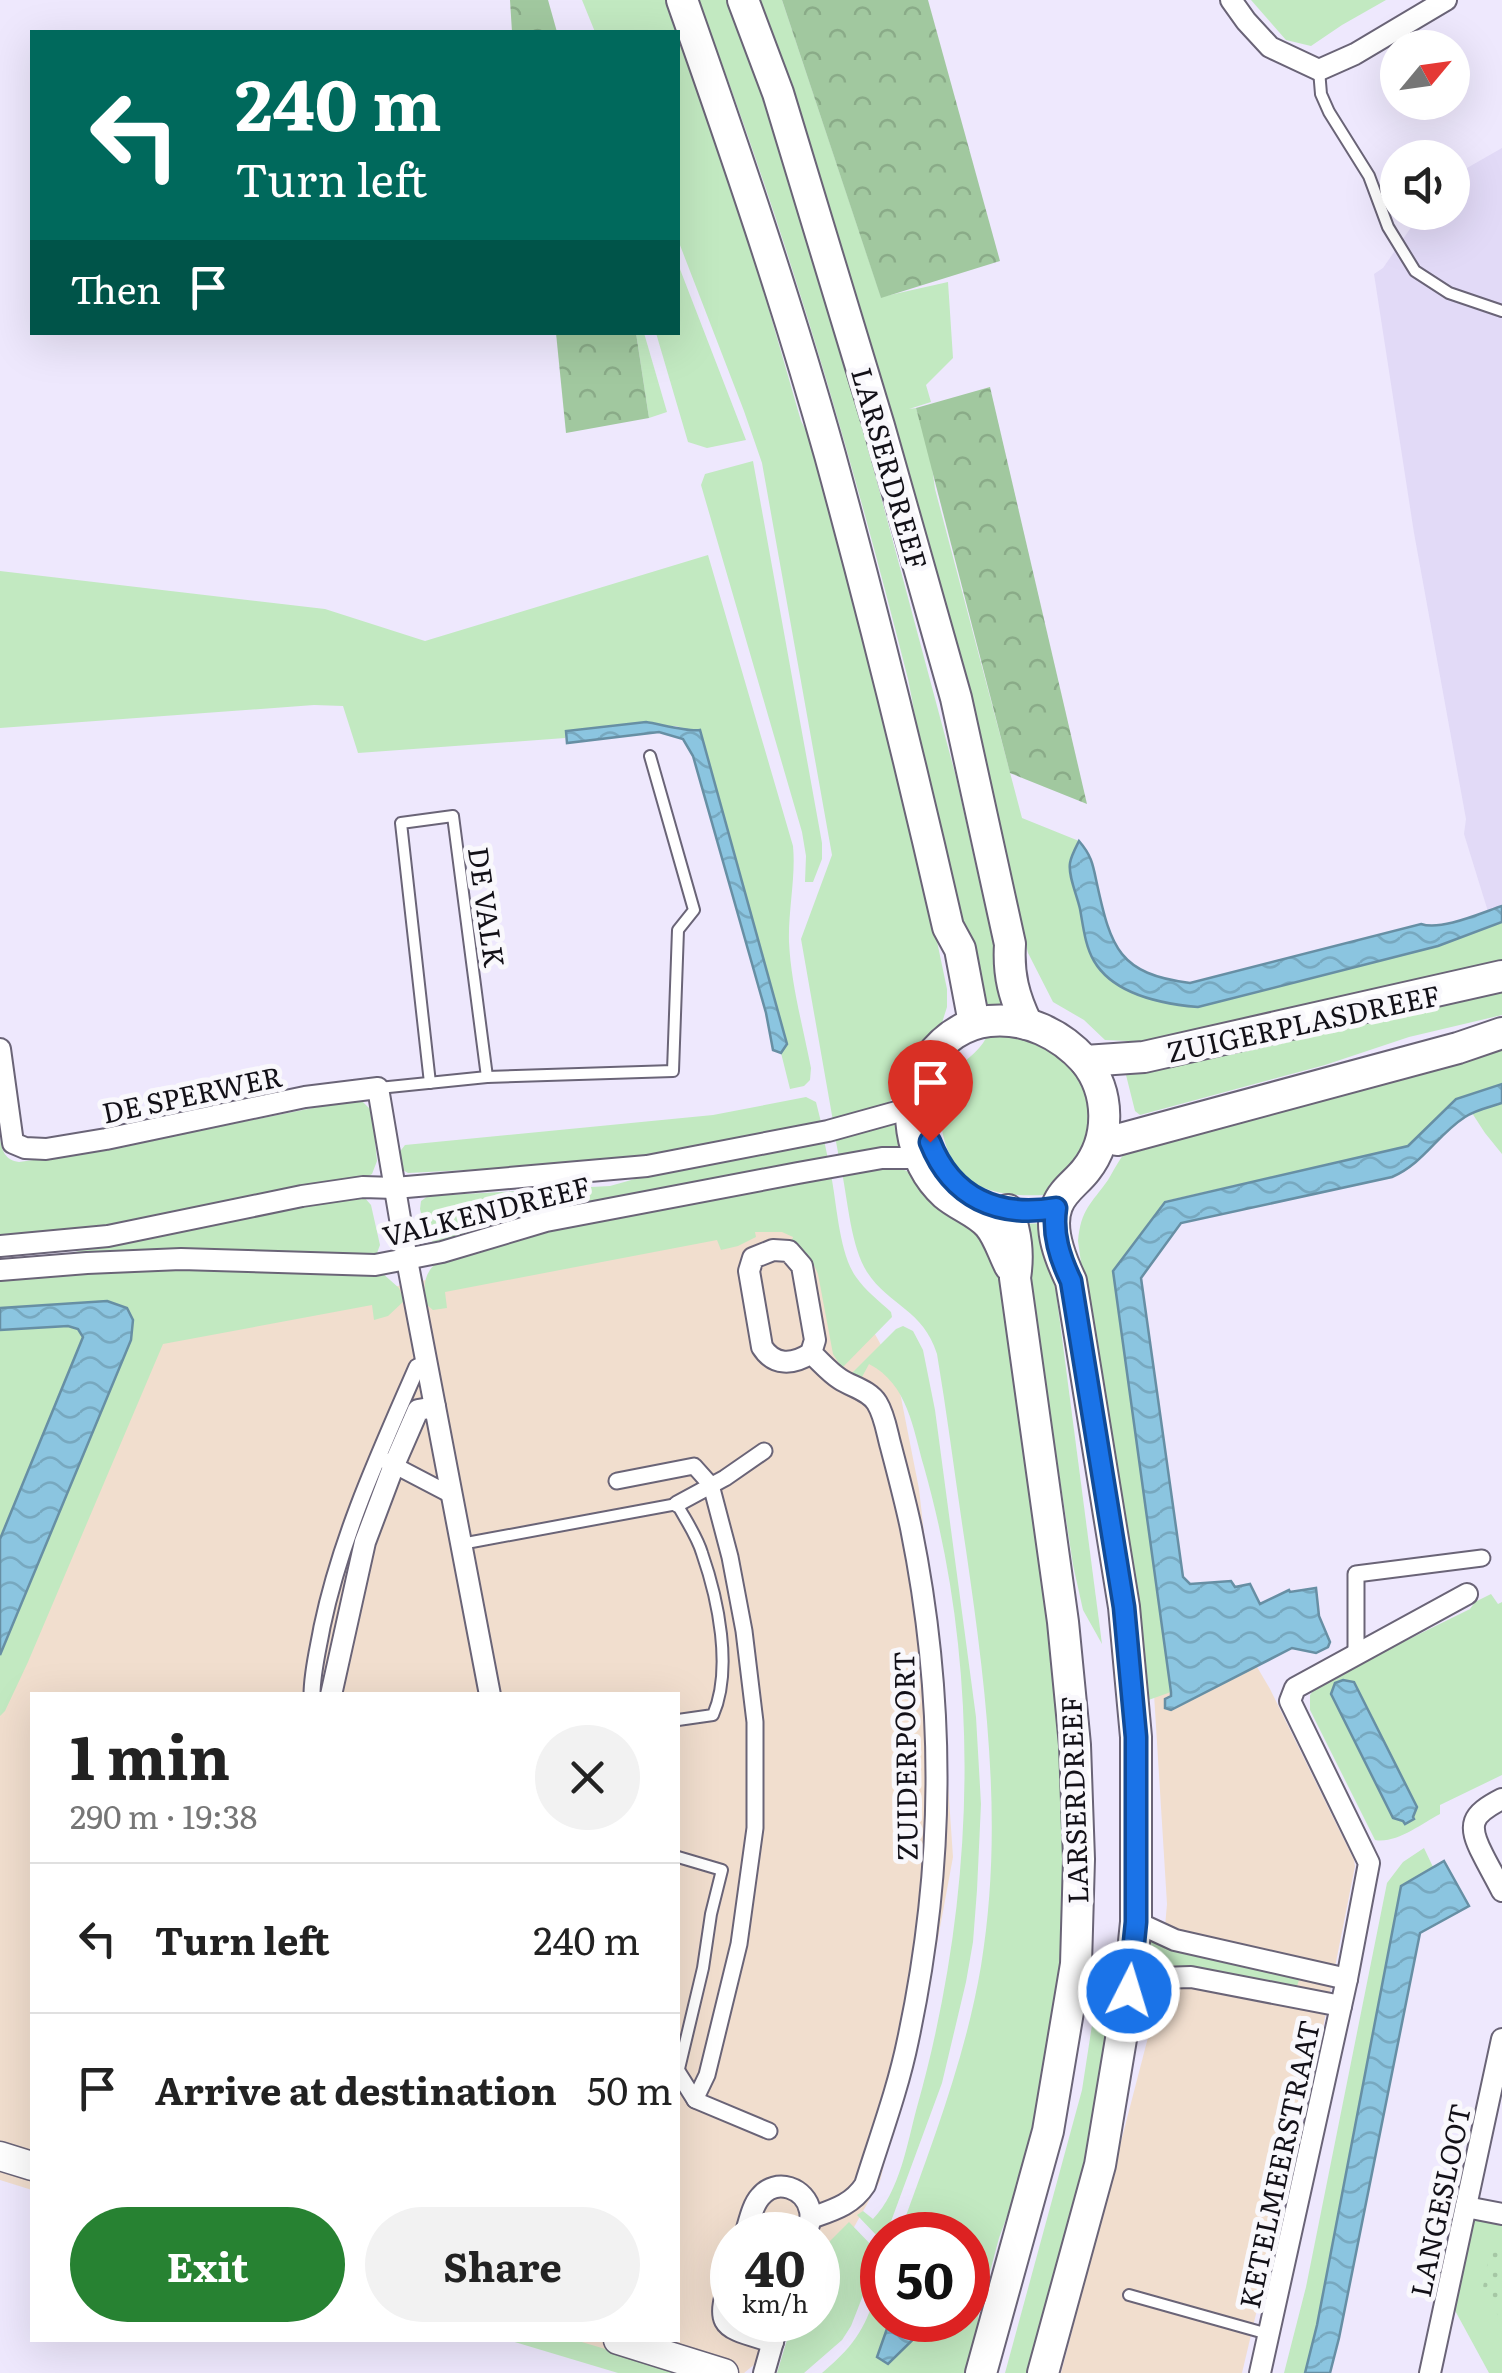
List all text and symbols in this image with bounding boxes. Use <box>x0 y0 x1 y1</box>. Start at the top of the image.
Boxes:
north arrow <box>1380 30 1470 120</box>
map controls <box>1380 30 1470 230</box>
text: 240 m <box>235 49 442 153</box>
icon: left <box>70 70 200 200</box>
button: sound <box>1380 140 1470 230</box>
text: Turn left <box>235 144 427 211</box>
text: Then <box>70 259 161 316</box>
icon: arrive <box>181 260 236 315</box>
street label: LARSERDREEF <box>842 362 940 574</box>
street label: DE VALK <box>459 844 517 970</box>
street label: ZUIGERPLASDREEF <box>1163 973 1443 1071</box>
pin <box>888 1040 973 1143</box>
street label: DE SPERWER <box>98 1053 286 1133</box>
icon: arrive <box>903 1055 958 1110</box>
street label: VALKENDREEF <box>378 1164 594 1256</box>
street label: ZUIDERPOORT <box>881 1651 927 1861</box>
street label: LARSERDREEF <box>1048 1695 1098 1905</box>
text: 1 min <box>70 1709 230 1798</box>
button: close <box>535 1725 640 1830</box>
text: 290 m · 19:38 <box>70 1791 257 1839</box>
text: Turn left <box>155 1910 330 1967</box>
text: 240 m <box>533 1910 640 1967</box>
icon: left <box>70 1911 125 1966</box>
position arrow <box>1077 1939 1181 2043</box>
street label: KETELMEERSTRAAT <box>1227 2016 1329 2312</box>
text: Arrive at destination <box>155 2060 557 2117</box>
text: 50 m <box>587 2060 673 2117</box>
icon: arrive <box>70 2061 125 2116</box>
street label: LANGESLOOT <box>1398 2099 1480 2301</box>
button: Exit <box>70 2207 345 2322</box>
button: Share <box>365 2207 640 2322</box>
speed limit sign: 50 <box>860 2212 990 2342</box>
text: 40 <box>745 2228 805 2302</box>
text: km/h <box>742 2284 808 2321</box>

